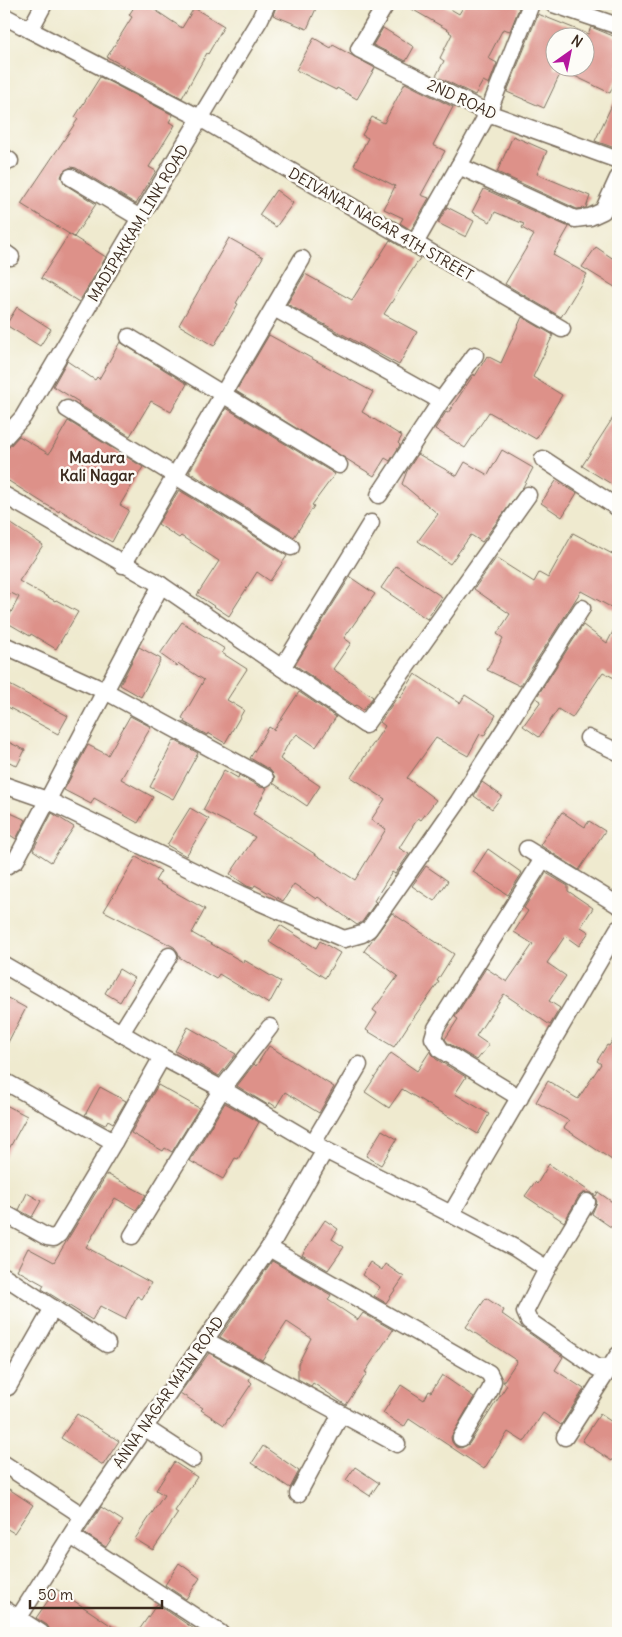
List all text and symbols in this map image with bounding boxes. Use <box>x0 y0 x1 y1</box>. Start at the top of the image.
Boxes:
north arrow <box>544 28 594 78</box>
text: N <box>568 31 586 51</box>
street label: 2ND ROAD <box>424 75 500 123</box>
street label: MADIPAKKAM LINK ROAD <box>83 141 193 305</box>
street label: DEIVANAI NAGAR 4TH STREET <box>285 163 477 285</box>
district label: Madura Kali Nagar <box>60 447 135 486</box>
street label: ANNA NAGAR MAIN ROAD <box>108 1313 228 1471</box>
scale bar <box>30 1577 162 1609</box>
text: 50 m <box>38 1585 73 1604</box>

